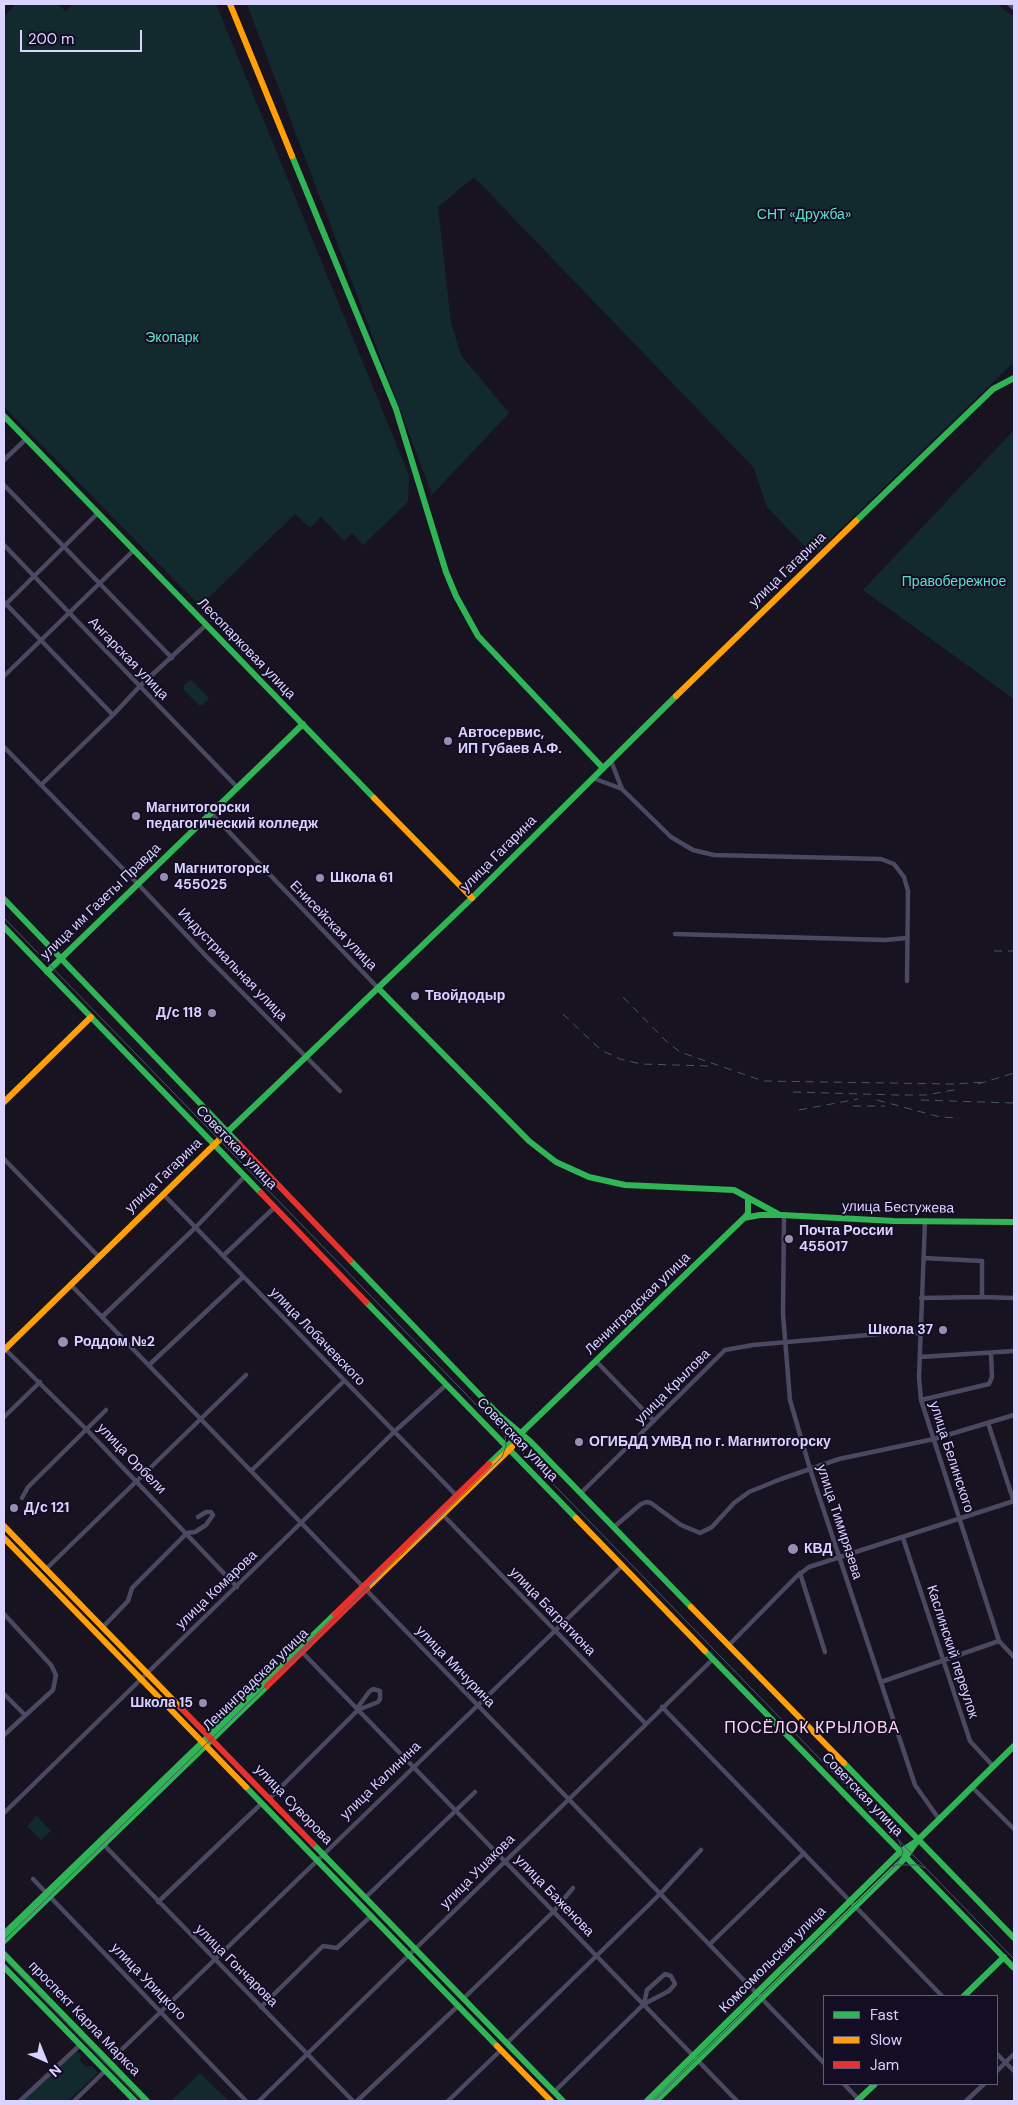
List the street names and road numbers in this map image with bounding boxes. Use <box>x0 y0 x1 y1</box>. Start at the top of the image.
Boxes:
street label: улица Гагарина <box>746 529 830 611</box>
street label: Лесопарковая улица <box>193 595 299 703</box>
street label: Ангарская улица <box>84 614 172 704</box>
street label: улица Гагарина <box>458 813 540 895</box>
street label: улица им Газеты Правда <box>37 840 165 964</box>
street label: Енисейская улица <box>286 878 380 974</box>
street label: Индустриальная улица <box>174 905 290 1025</box>
street label: Советская улица <box>192 1103 280 1193</box>
street label: улица Гагарина <box>122 1135 206 1217</box>
street label: улица Бестужева <box>842 1199 954 1217</box>
street label: Ленинградская улица <box>582 1249 694 1359</box>
street label: улица Лобачевского <box>266 1284 368 1390</box>
street label: улица Крылова <box>632 1346 714 1428</box>
street label: Советская улица <box>473 1395 561 1485</box>
street label: улица Белинского <box>925 1399 977 1515</box>
street label: улица Орбели <box>93 1420 169 1498</box>
street label: улица Тимирязева <box>813 1462 865 1582</box>
street label: улица Комарова <box>173 1547 261 1633</box>
street label: улица Багратиона <box>505 1564 599 1660</box>
street label: Каслинский переулок <box>923 1583 981 1721</box>
street label: улица Мичурина <box>412 1623 498 1711</box>
street label: Ленинградская улица <box>200 1625 312 1735</box>
street label: улица Калинина <box>337 1738 425 1824</box>
street label: Советская улица <box>818 1750 906 1840</box>
street label: улица Суворова <box>250 1761 336 1849</box>
street label: улица Ушакова <box>437 1831 519 1913</box>
street label: улица Баженова <box>511 1852 597 1940</box>
street label: Комсомольская улица <box>716 1903 830 2017</box>
street label: улица Гончарова <box>191 1921 281 2011</box>
street label: улица Урицкого <box>107 1940 189 2024</box>
street label: проспект Карла Маркса <box>25 1958 143 2080</box>

